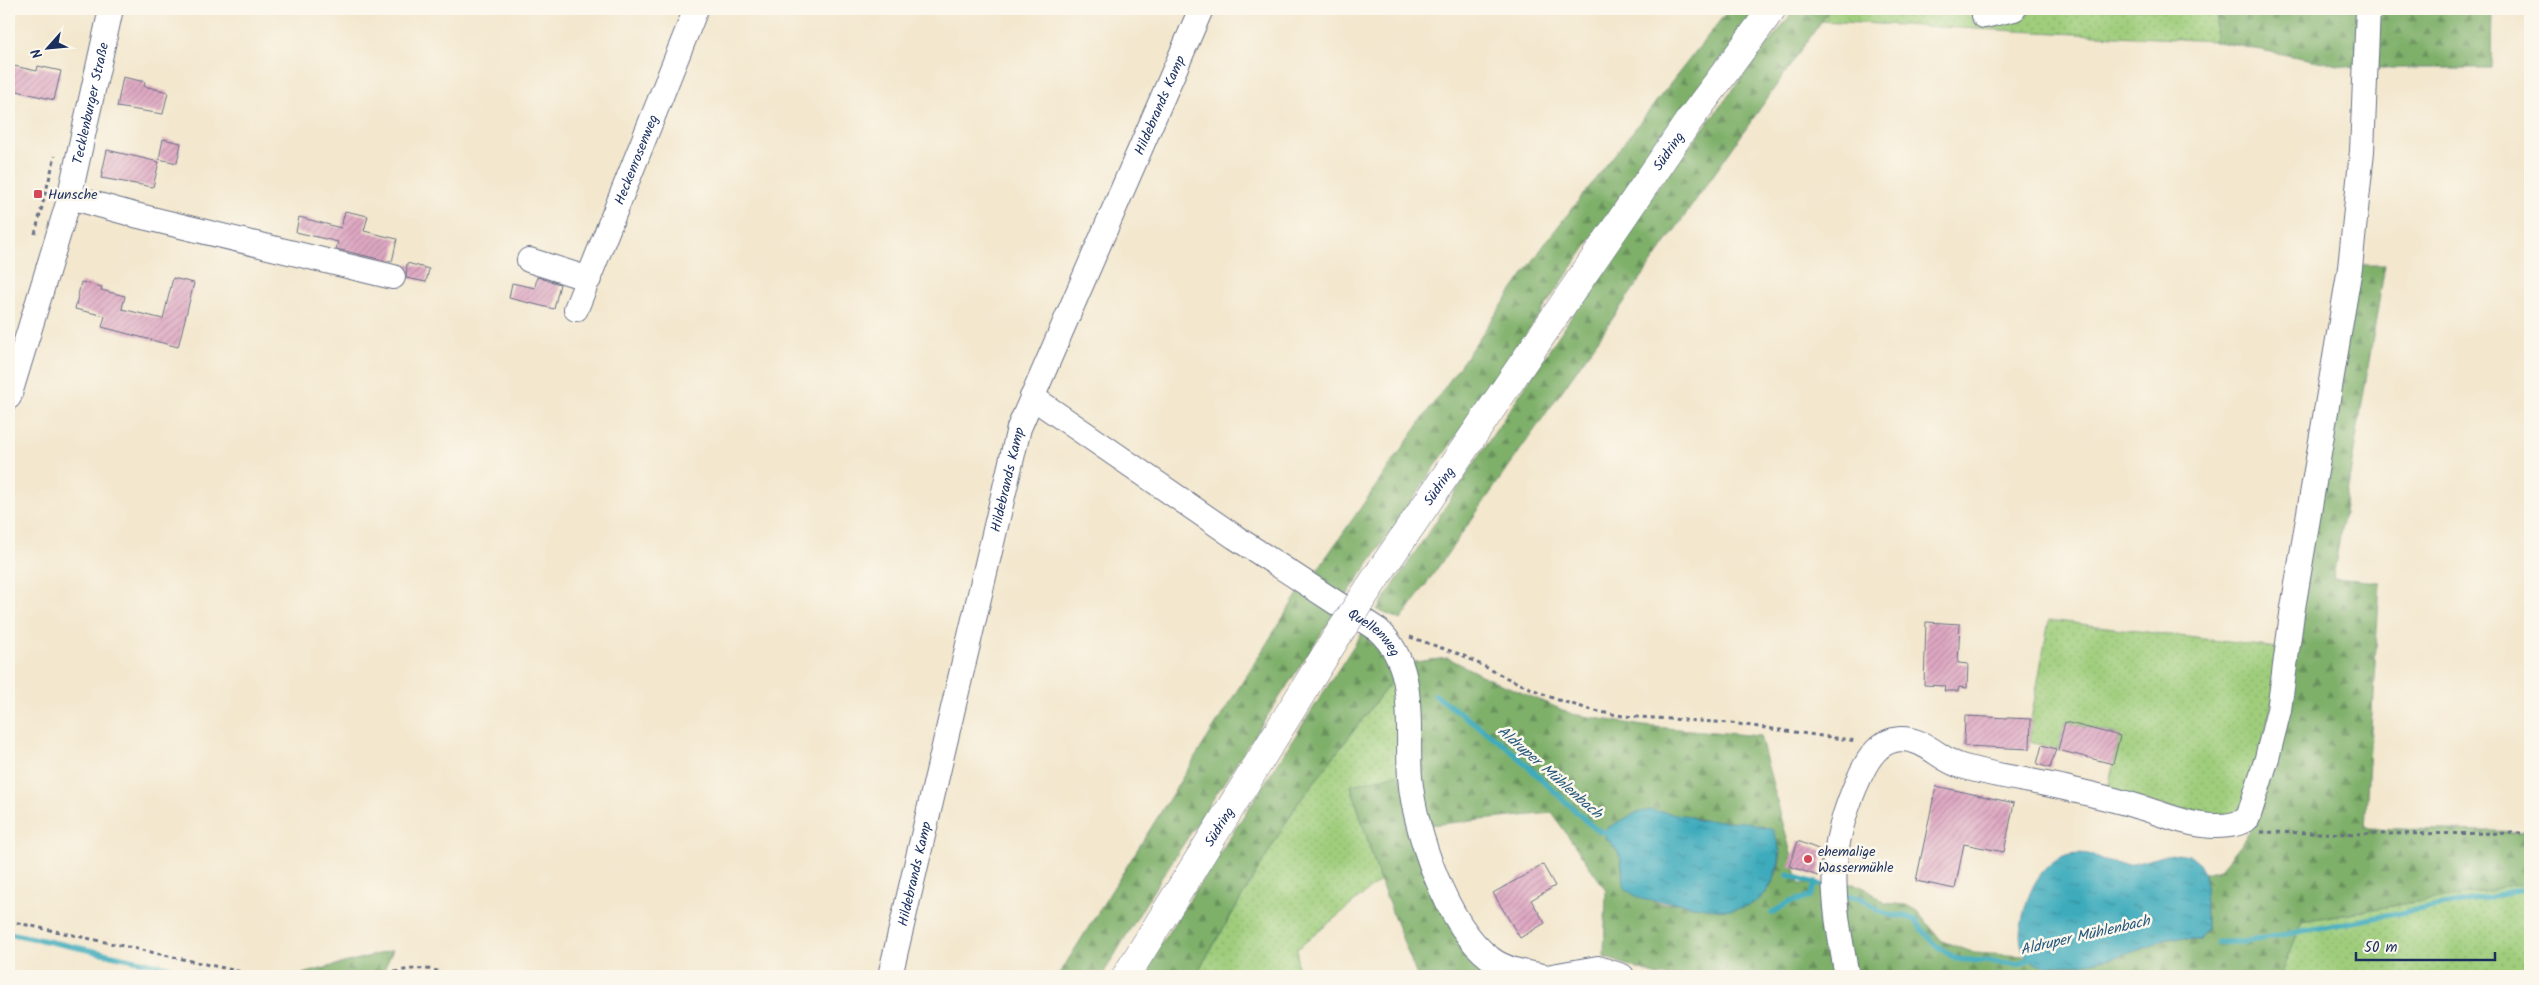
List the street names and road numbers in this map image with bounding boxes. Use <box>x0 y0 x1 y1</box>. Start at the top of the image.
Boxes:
street label: Tecklenburger Straße <box>67 40 115 167</box>
street label: Hildebrands Kamp <box>1129 52 1192 159</box>
street label: Heckenrosenweg <box>609 111 665 208</box>
street label: Südring <box>1648 127 1690 176</box>
street label: Hildebrands Kamp <box>985 425 1031 534</box>
street label: Südring <box>1418 462 1461 510</box>
street label: Quellenweg <box>1343 603 1406 661</box>
street label: Südring <box>1199 803 1240 851</box>
street label: Hildebrands Kamp <box>892 819 938 929</box>

